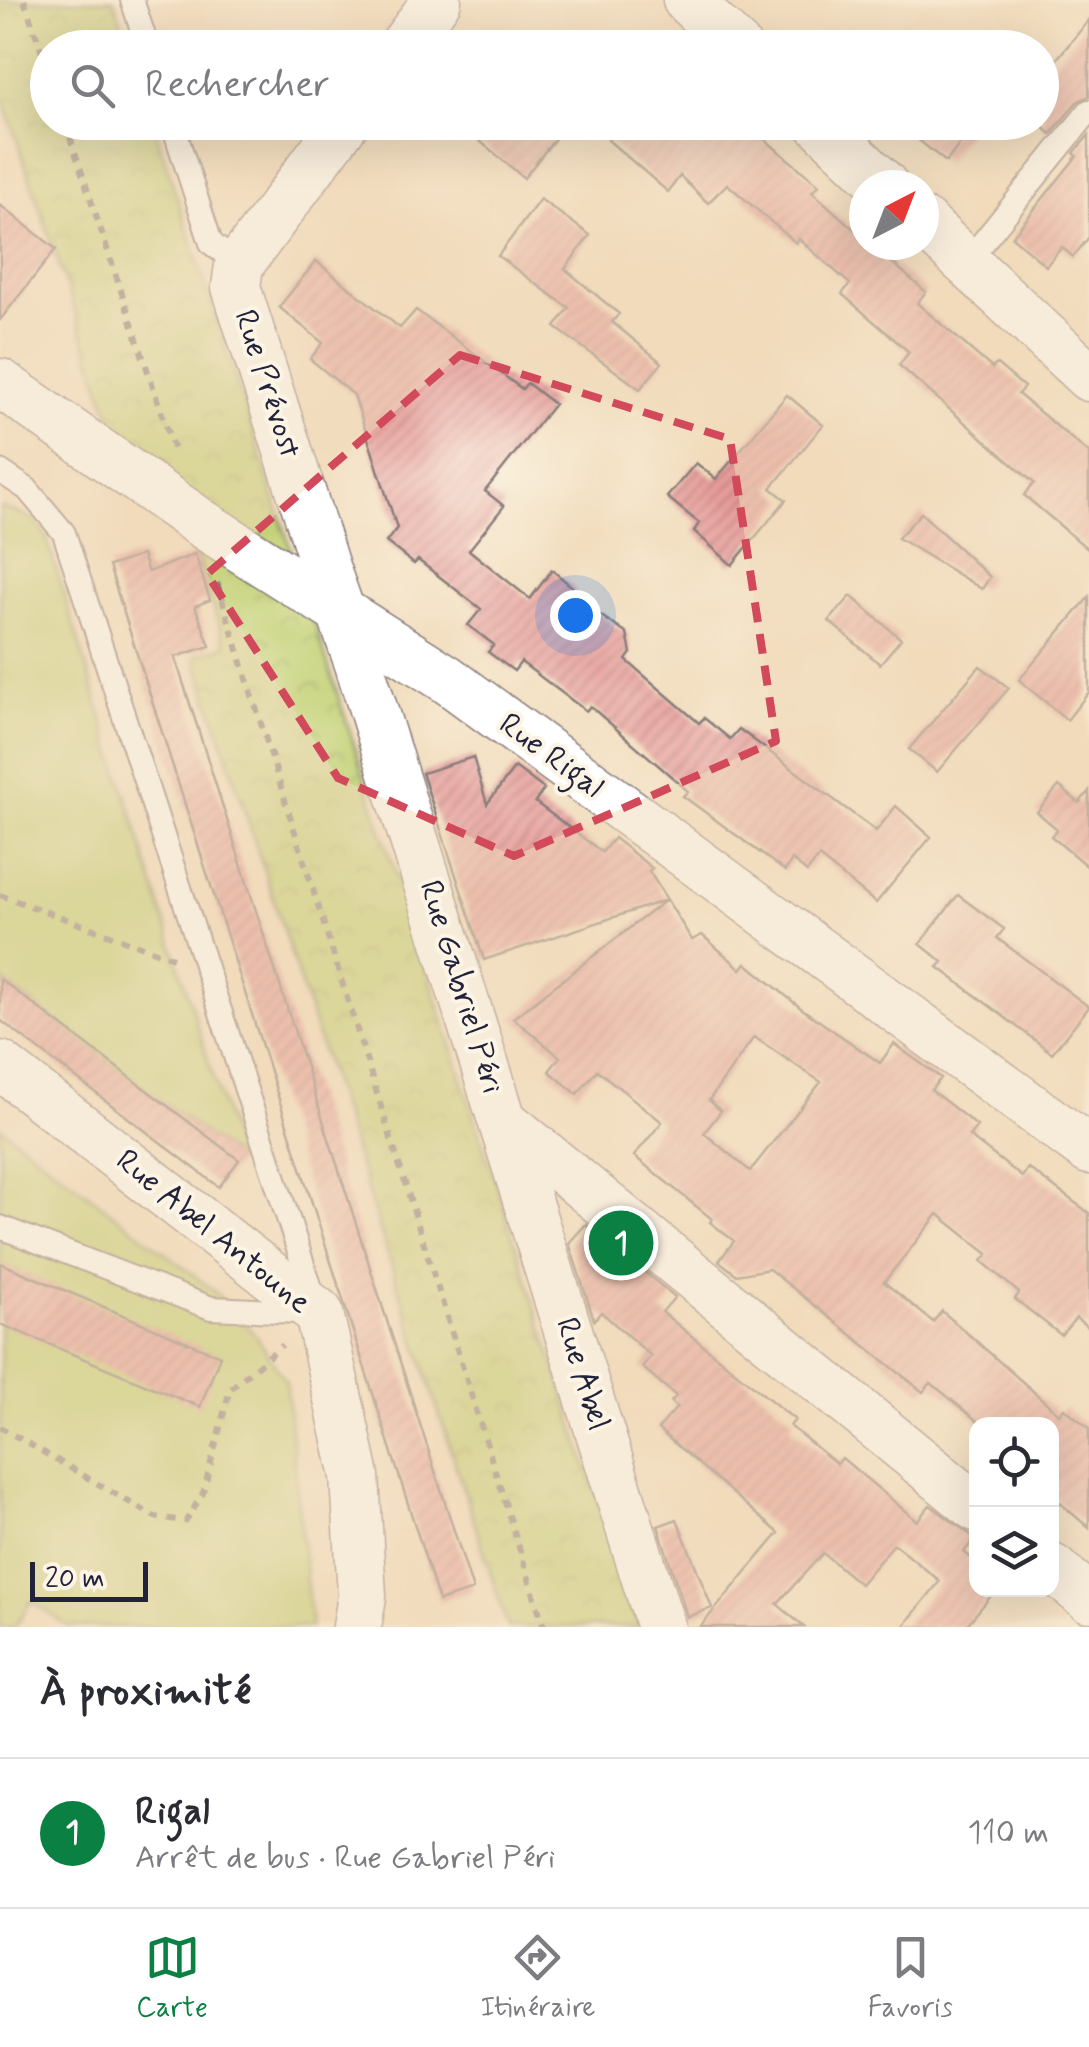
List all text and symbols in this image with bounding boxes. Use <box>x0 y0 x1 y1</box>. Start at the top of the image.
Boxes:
search box <box>30 30 1059 140</box>
icon: search <box>65 58 120 113</box>
text: Rechercher <box>145 61 330 110</box>
north arrow <box>849 170 939 260</box>
street label: Rue Prévost <box>223 305 311 463</box>
your location <box>550 590 601 641</box>
street label: Rue Rigal <box>488 704 612 811</box>
street label: Rue Gabriel Péri <box>409 875 513 1099</box>
street label: Rue Abel Antoune <box>107 1140 319 1324</box>
pin: 1 <box>588 1206 654 1280</box>
street label: Rue Abel <box>545 1312 619 1436</box>
map controls <box>969 1417 1059 1597</box>
button: locate <box>969 1417 1059 1507</box>
button: layers <box>969 1507 1059 1597</box>
scale bar <box>30 1557 148 1602</box>
text: 20 m <box>45 1561 105 1598</box>
text: À proximité <box>40 1665 251 1720</box>
text: Rigal <box>135 1788 210 1837</box>
text: 1 <box>65 1812 80 1854</box>
text: 110 m <box>968 1812 1049 1854</box>
text: Arrêt de bus · Rue Gabriel Péri <box>135 1837 555 1879</box>
tab: Carte <box>136 1930 208 2027</box>
tab: Itinéraire <box>480 1930 595 2027</box>
tab: Favoris <box>868 1930 953 2027</box>

